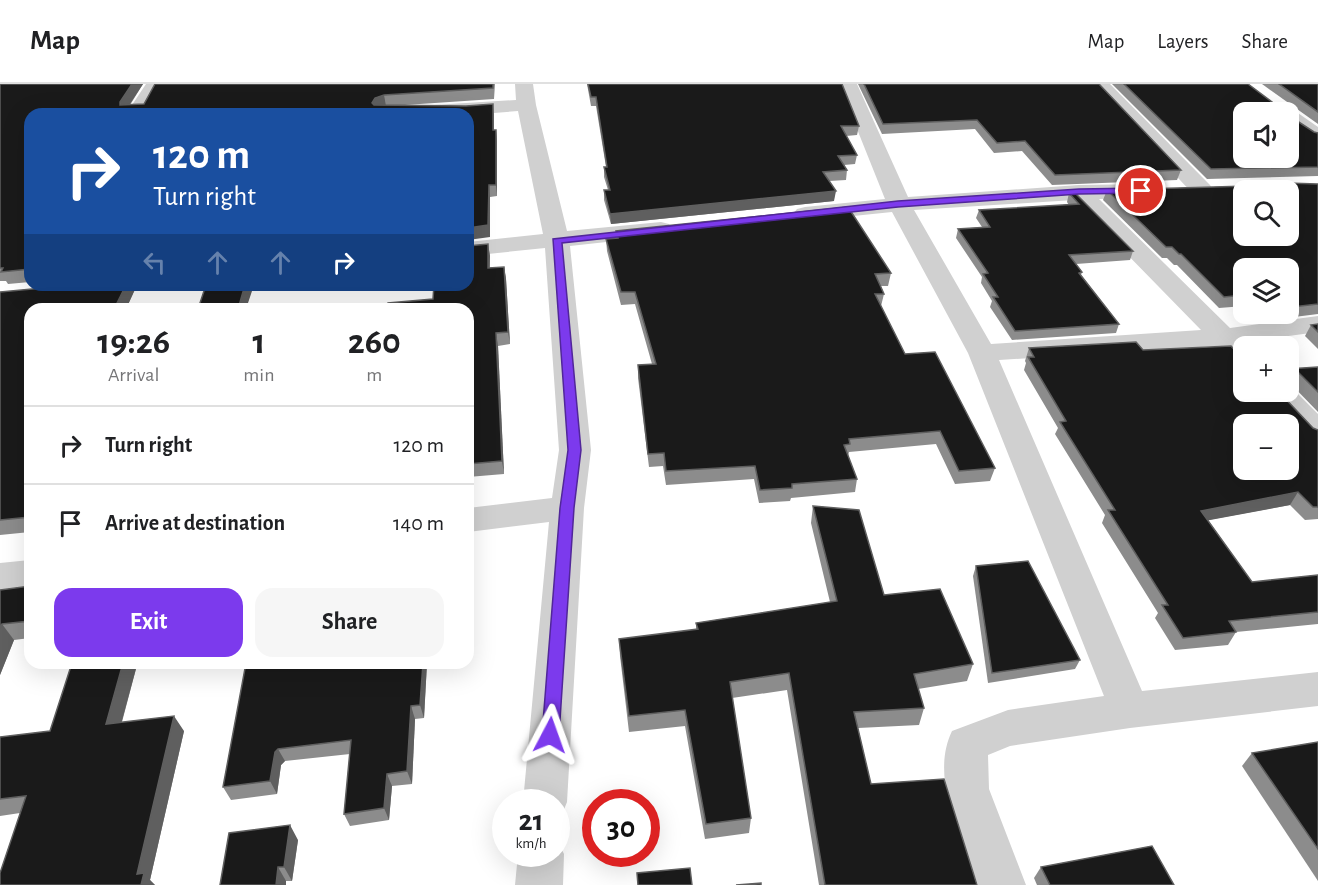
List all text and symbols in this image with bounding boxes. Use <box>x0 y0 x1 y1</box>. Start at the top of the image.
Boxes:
text: Map <box>30 27 80 55</box>
text: Map <box>1088 31 1124 52</box>
text: Layers <box>1157 31 1208 52</box>
text: Share <box>1241 31 1288 52</box>
map controls <box>1233 102 1299 480</box>
button: sound <box>1233 102 1299 168</box>
icon: right <box>54 132 132 210</box>
text: 120 m <box>153 134 250 176</box>
pin <box>1115 165 1166 216</box>
icon: arrive <box>1124 174 1157 207</box>
button: search <box>1233 180 1299 246</box>
text: Turn right <box>153 183 256 210</box>
icon: left <box>138 246 171 279</box>
icon: ahead <box>201 246 234 279</box>
icon: ahead <box>264 246 297 279</box>
icon: right <box>327 246 360 279</box>
button: layers <box>1233 258 1299 324</box>
text: 19:26 <box>97 324 170 360</box>
text: 1 <box>252 324 265 360</box>
text: 260 <box>348 324 401 360</box>
button: + <box>1233 336 1299 402</box>
text: Arrival <box>108 365 159 385</box>
text: min <box>243 365 274 385</box>
text: m <box>366 365 382 385</box>
button: − <box>1233 414 1299 480</box>
icon: right <box>54 429 87 462</box>
text: Turn right <box>105 434 192 456</box>
text: 120 m <box>394 434 444 456</box>
icon: arrive <box>54 507 87 540</box>
text: Arrive at destination <box>105 512 285 534</box>
text: 140 m <box>393 512 444 534</box>
button: Exit <box>54 588 243 657</box>
button: Share <box>255 588 444 657</box>
position arrow <box>518 703 582 767</box>
speed limit sign: 30 <box>582 789 660 867</box>
text: 21 <box>519 806 543 836</box>
text: km/h <box>516 836 546 851</box>

